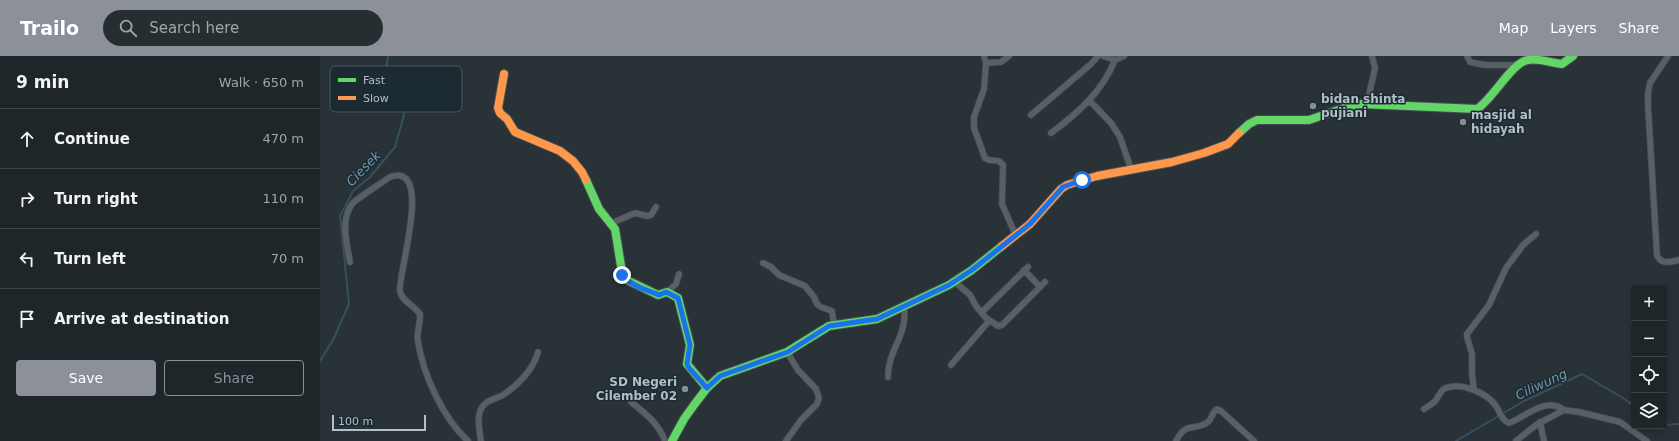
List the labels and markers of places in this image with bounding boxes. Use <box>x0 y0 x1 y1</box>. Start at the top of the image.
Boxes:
place label: bidan shinta pujiani <box>1321 92 1405 120</box>
marker: bidan shinta pujiani <box>1308 101 1318 111</box>
place label: masjid al hidayah <box>1471 108 1532 136</box>
marker: masjid al hidayah <box>1458 117 1468 127</box>
place label: SD Negeri Cilember 02 <box>596 375 677 403</box>
marker: SD Negeri Cilember 02 <box>680 384 690 394</box>

